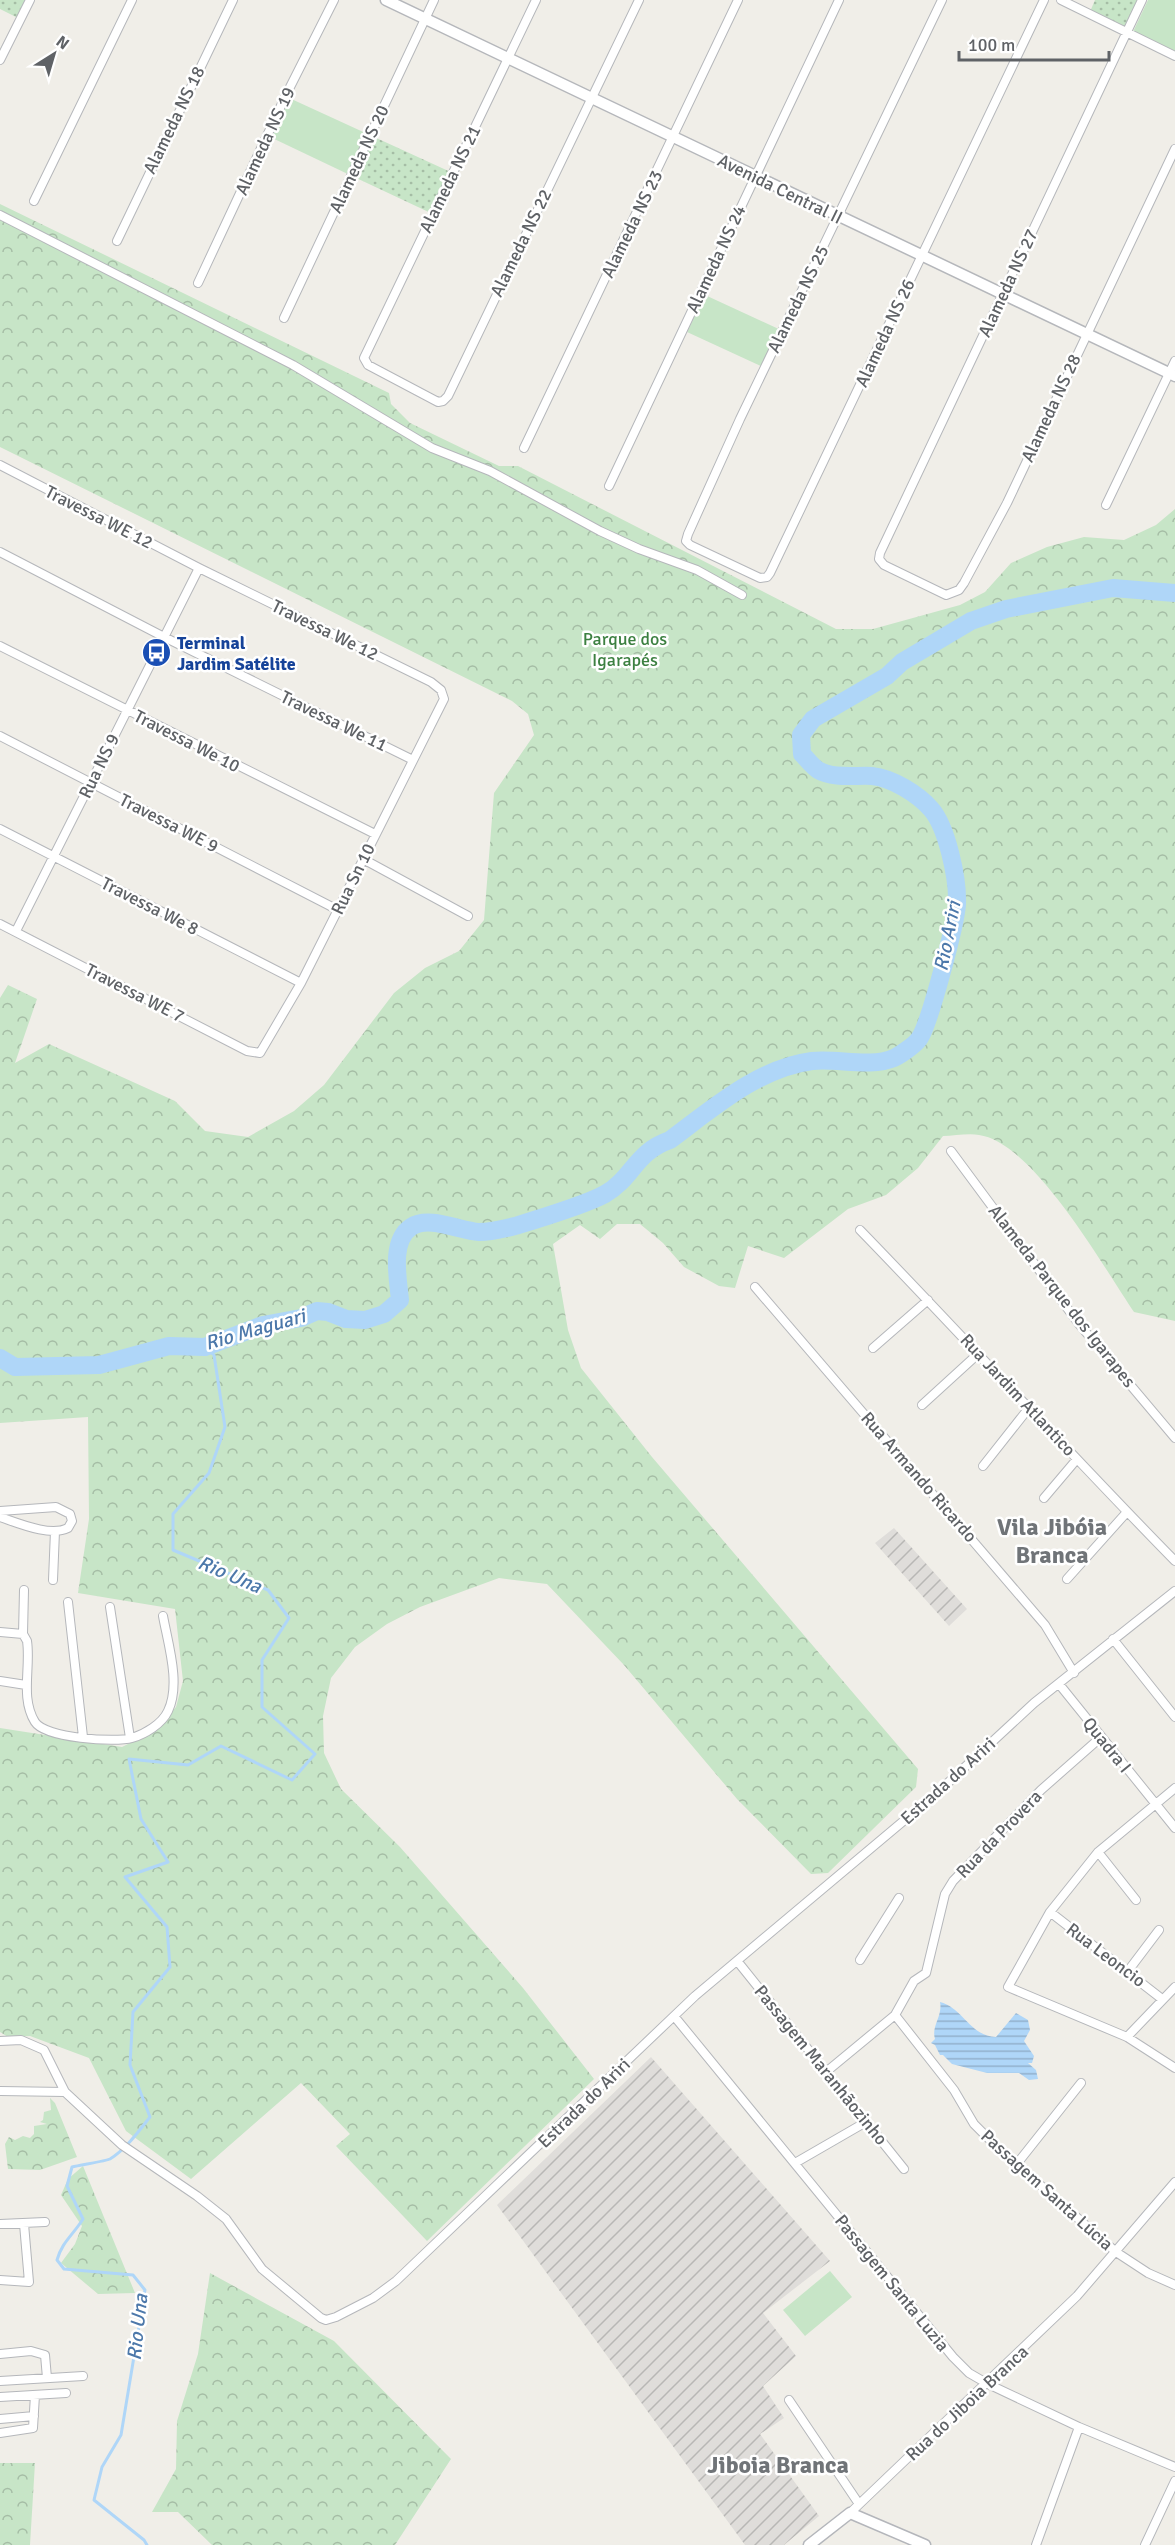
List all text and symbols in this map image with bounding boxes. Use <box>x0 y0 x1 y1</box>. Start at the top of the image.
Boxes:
north arrow <box>24 24 84 84</box>
scale bar <box>959 24 1109 62</box>
text: N <box>52 31 73 54</box>
text: 100 m <box>968 34 1015 56</box>
street label: Alameda NS 18 <box>138 63 210 177</box>
street label: Alameda NS 19 <box>230 83 300 199</box>
street label: Alameda NS 20 <box>324 101 394 217</box>
street label: Alameda NS 21 <box>414 122 486 236</box>
street label: Avenida Central II <box>714 149 846 229</box>
street label: Alameda NS 23 <box>596 167 668 281</box>
street label: Alameda NS 22 <box>485 186 557 300</box>
street label: Alameda NS 24 <box>681 201 751 317</box>
street label: Alameda NS 27 <box>973 225 1043 341</box>
street label: Alameda NS 25 <box>762 242 834 356</box>
street label: Alameda NS 26 <box>850 275 920 391</box>
street label: Alameda NS 28 <box>1016 350 1086 466</box>
street label: Travessa WE 12 <box>41 480 157 554</box>
street label: Travessa We 12 <box>268 595 382 665</box>
park label: Parque dos Igarapés <box>583 628 667 671</box>
place label: Terminal Jardim Satélite <box>177 632 296 675</box>
bus stop icon: Terminal Jardim Satélite <box>140 637 172 669</box>
street label: Travessa We 11 <box>277 686 391 756</box>
street label: Travessa We 10 <box>130 705 244 777</box>
street label: Rua NS 9 <box>74 730 124 802</box>
street label: Travessa WE 9 <box>116 789 222 857</box>
street label: Rua Sn 10 <box>326 840 380 918</box>
street label: Travessa We 8 <box>98 872 202 940</box>
water label: Rio Ariri <box>928 897 967 973</box>
street label: Travessa WE 7 <box>82 959 188 1027</box>
street label: Alameda Parque dos Igarapes <box>984 1200 1140 1392</box>
water label: Rio Maguari <box>202 1303 310 1356</box>
street label: Rua Jardim Atlantico <box>956 1329 1080 1461</box>
street label: Rua Armando Ricardo <box>856 1407 982 1547</box>
district label: Vila Jibóia Branca <box>997 1512 1107 1570</box>
water label: Rio Una <box>194 1550 266 1599</box>
street label: Quadra I <box>1078 1713 1136 1777</box>
street label: Estrada do Ariri <box>896 1733 1000 1829</box>
street label: Rua da Provera <box>952 1785 1046 1883</box>
street label: Rua Leoncio <box>1062 1918 1150 1992</box>
street label: Passagem Maranhãozinho <box>750 1981 892 2149</box>
street label: Estrada do Ariri <box>533 2053 635 2153</box>
street label: Passagem Santa Lúcia <box>976 2125 1118 2255</box>
street label: Passagem Santa Luzia <box>830 2210 954 2356</box>
water label: Rio Una <box>122 2292 154 2362</box>
street label: Rua do Jiboia Branca <box>901 2341 1033 2465</box>
district label: Jiboia Branca <box>707 2450 849 2480</box>

